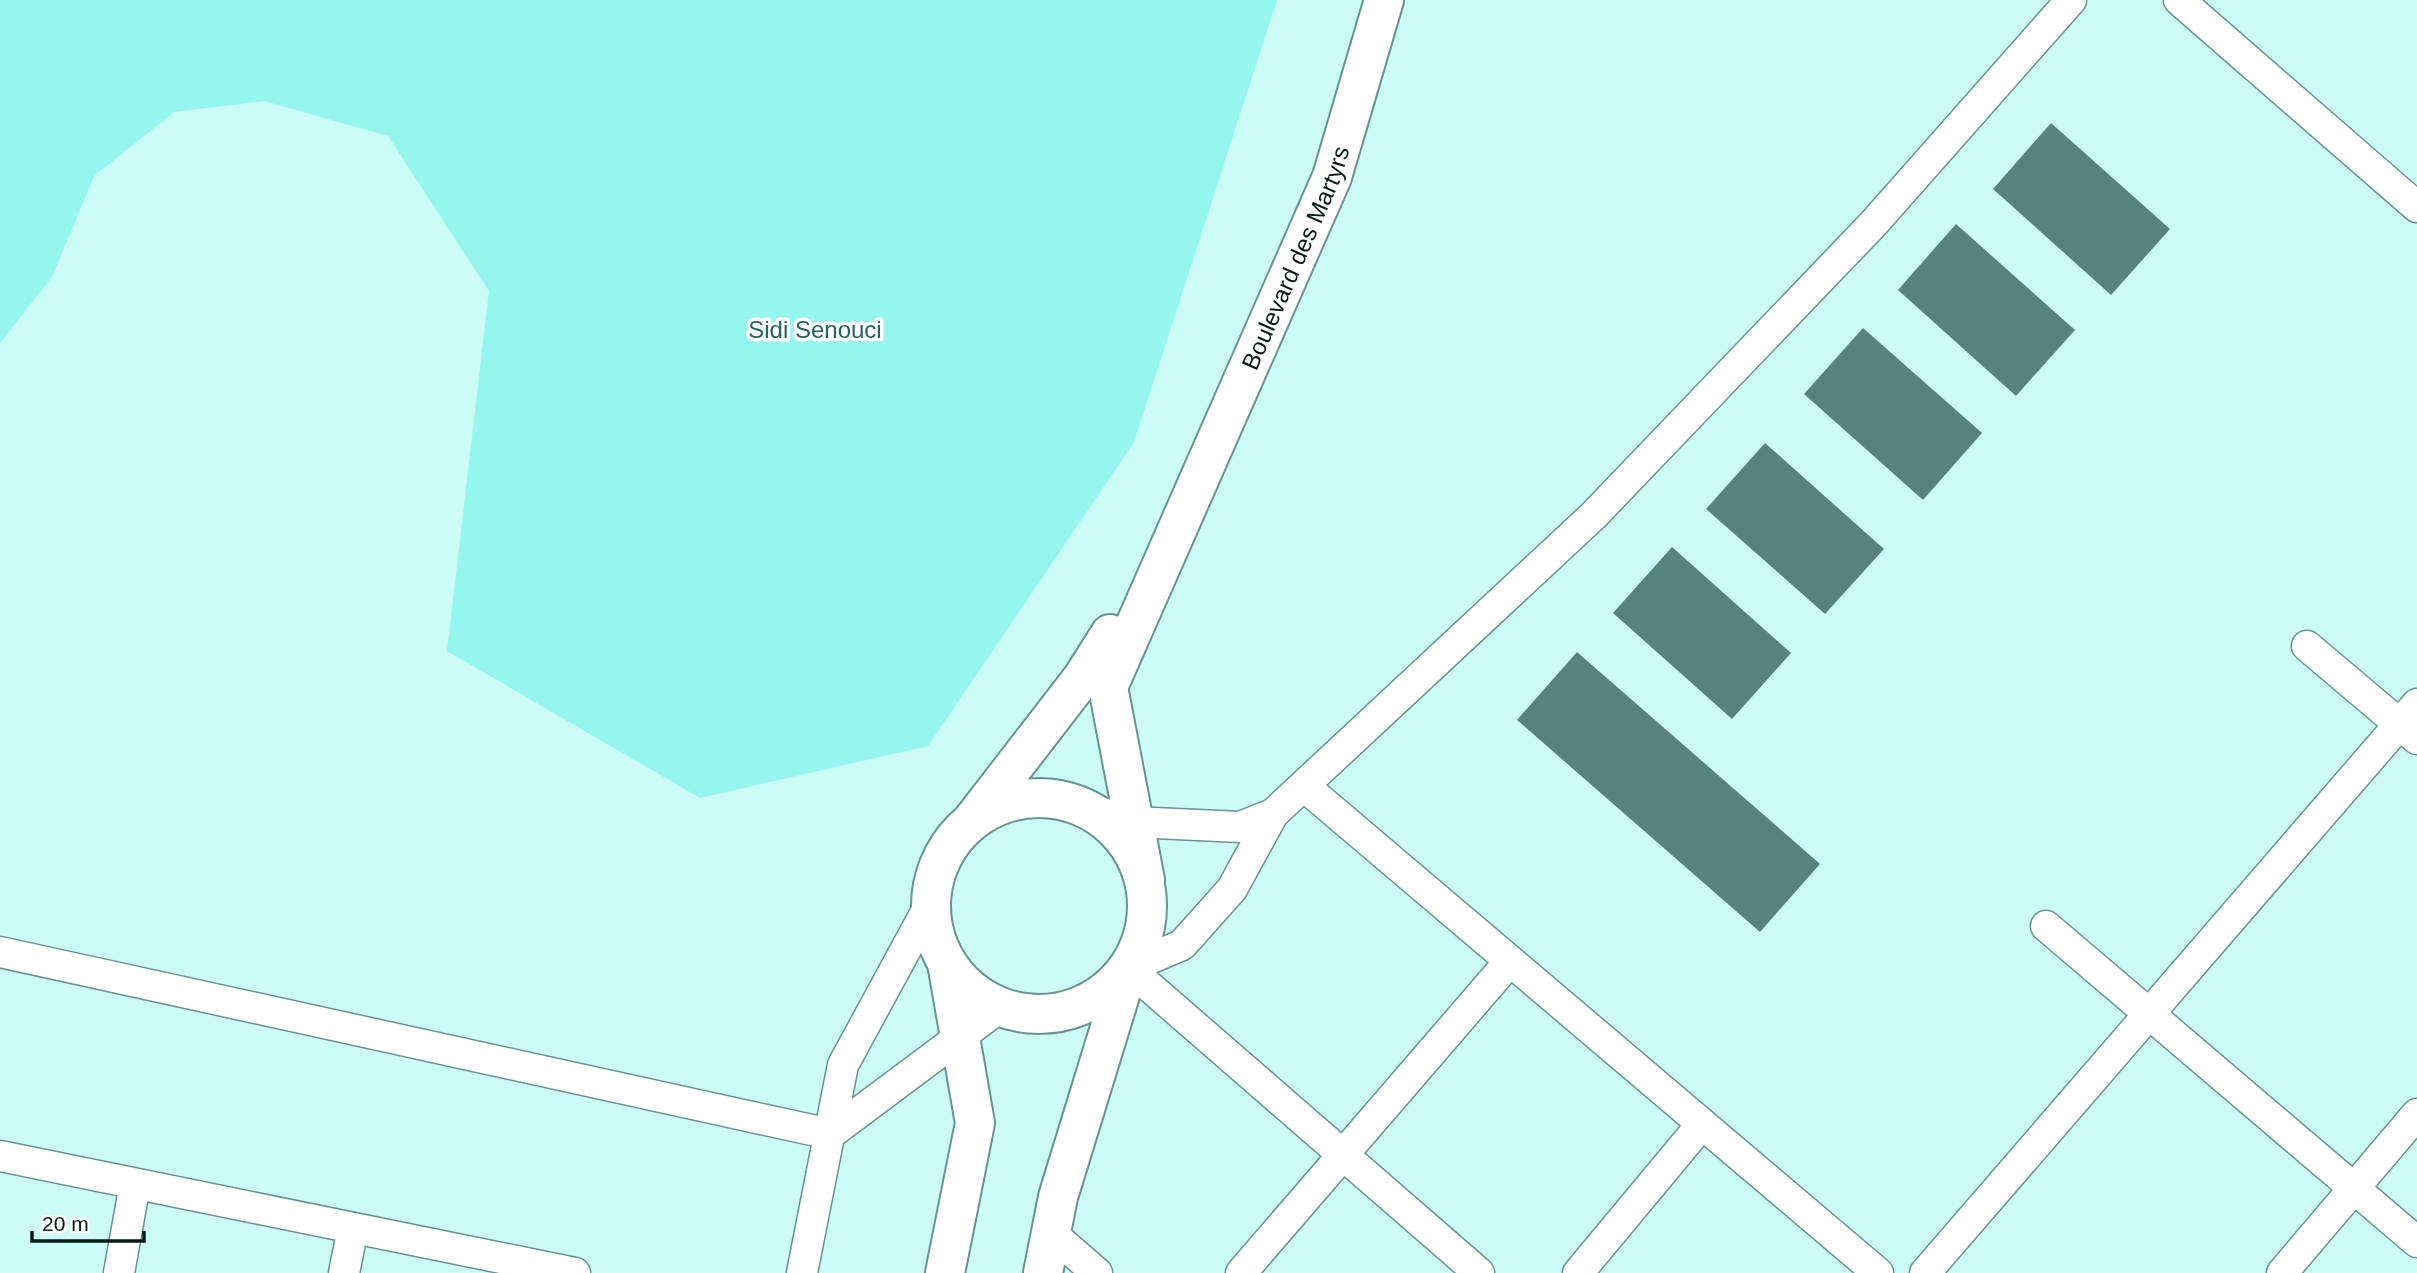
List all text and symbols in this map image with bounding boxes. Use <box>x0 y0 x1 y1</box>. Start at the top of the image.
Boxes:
street label: Boulevard des Martyrs <box>1236 143 1354 373</box>
park label: Sidi Senouci <box>748 316 882 343</box>
scale bar <box>32 1200 144 1244</box>
text: 20 m <box>42 1212 89 1235</box>

